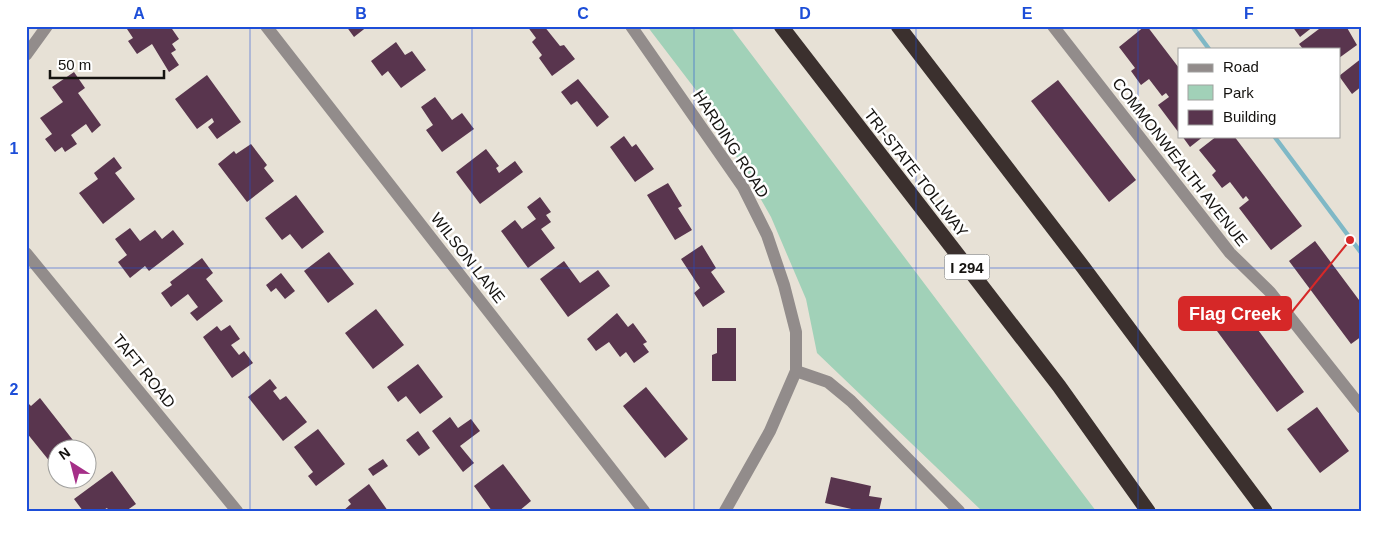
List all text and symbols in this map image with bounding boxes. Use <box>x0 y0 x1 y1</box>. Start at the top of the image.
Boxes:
text: A <box>133 5 145 22</box>
text: B <box>355 5 367 22</box>
text: C <box>577 5 589 22</box>
text: D <box>799 5 811 22</box>
text: E <box>1022 5 1033 22</box>
text: F <box>1244 5 1254 22</box>
scale bar <box>50 48 164 80</box>
legend <box>1178 48 1340 138</box>
text: 50 m <box>58 56 91 73</box>
text: Road <box>1223 58 1259 75</box>
street label: COMMONWEALTH AVENUE <box>1109 75 1251 249</box>
text: Park <box>1223 84 1254 101</box>
street label: HARDING ROAD <box>690 87 772 201</box>
street label: TRI-STATE TOLLWAY <box>861 106 971 241</box>
text: Building <box>1223 108 1276 125</box>
text: 1 <box>10 140 19 157</box>
street label: WILSON LANE <box>428 210 508 306</box>
road number: I 294 <box>944 254 990 280</box>
callout: Flag Creek <box>1179 297 1291 330</box>
text: Flag Creek <box>1189 304 1282 324</box>
street label: TAFT ROAD <box>109 331 179 411</box>
text: 2 <box>10 381 19 398</box>
north arrow <box>48 440 98 490</box>
text: N <box>56 444 73 463</box>

